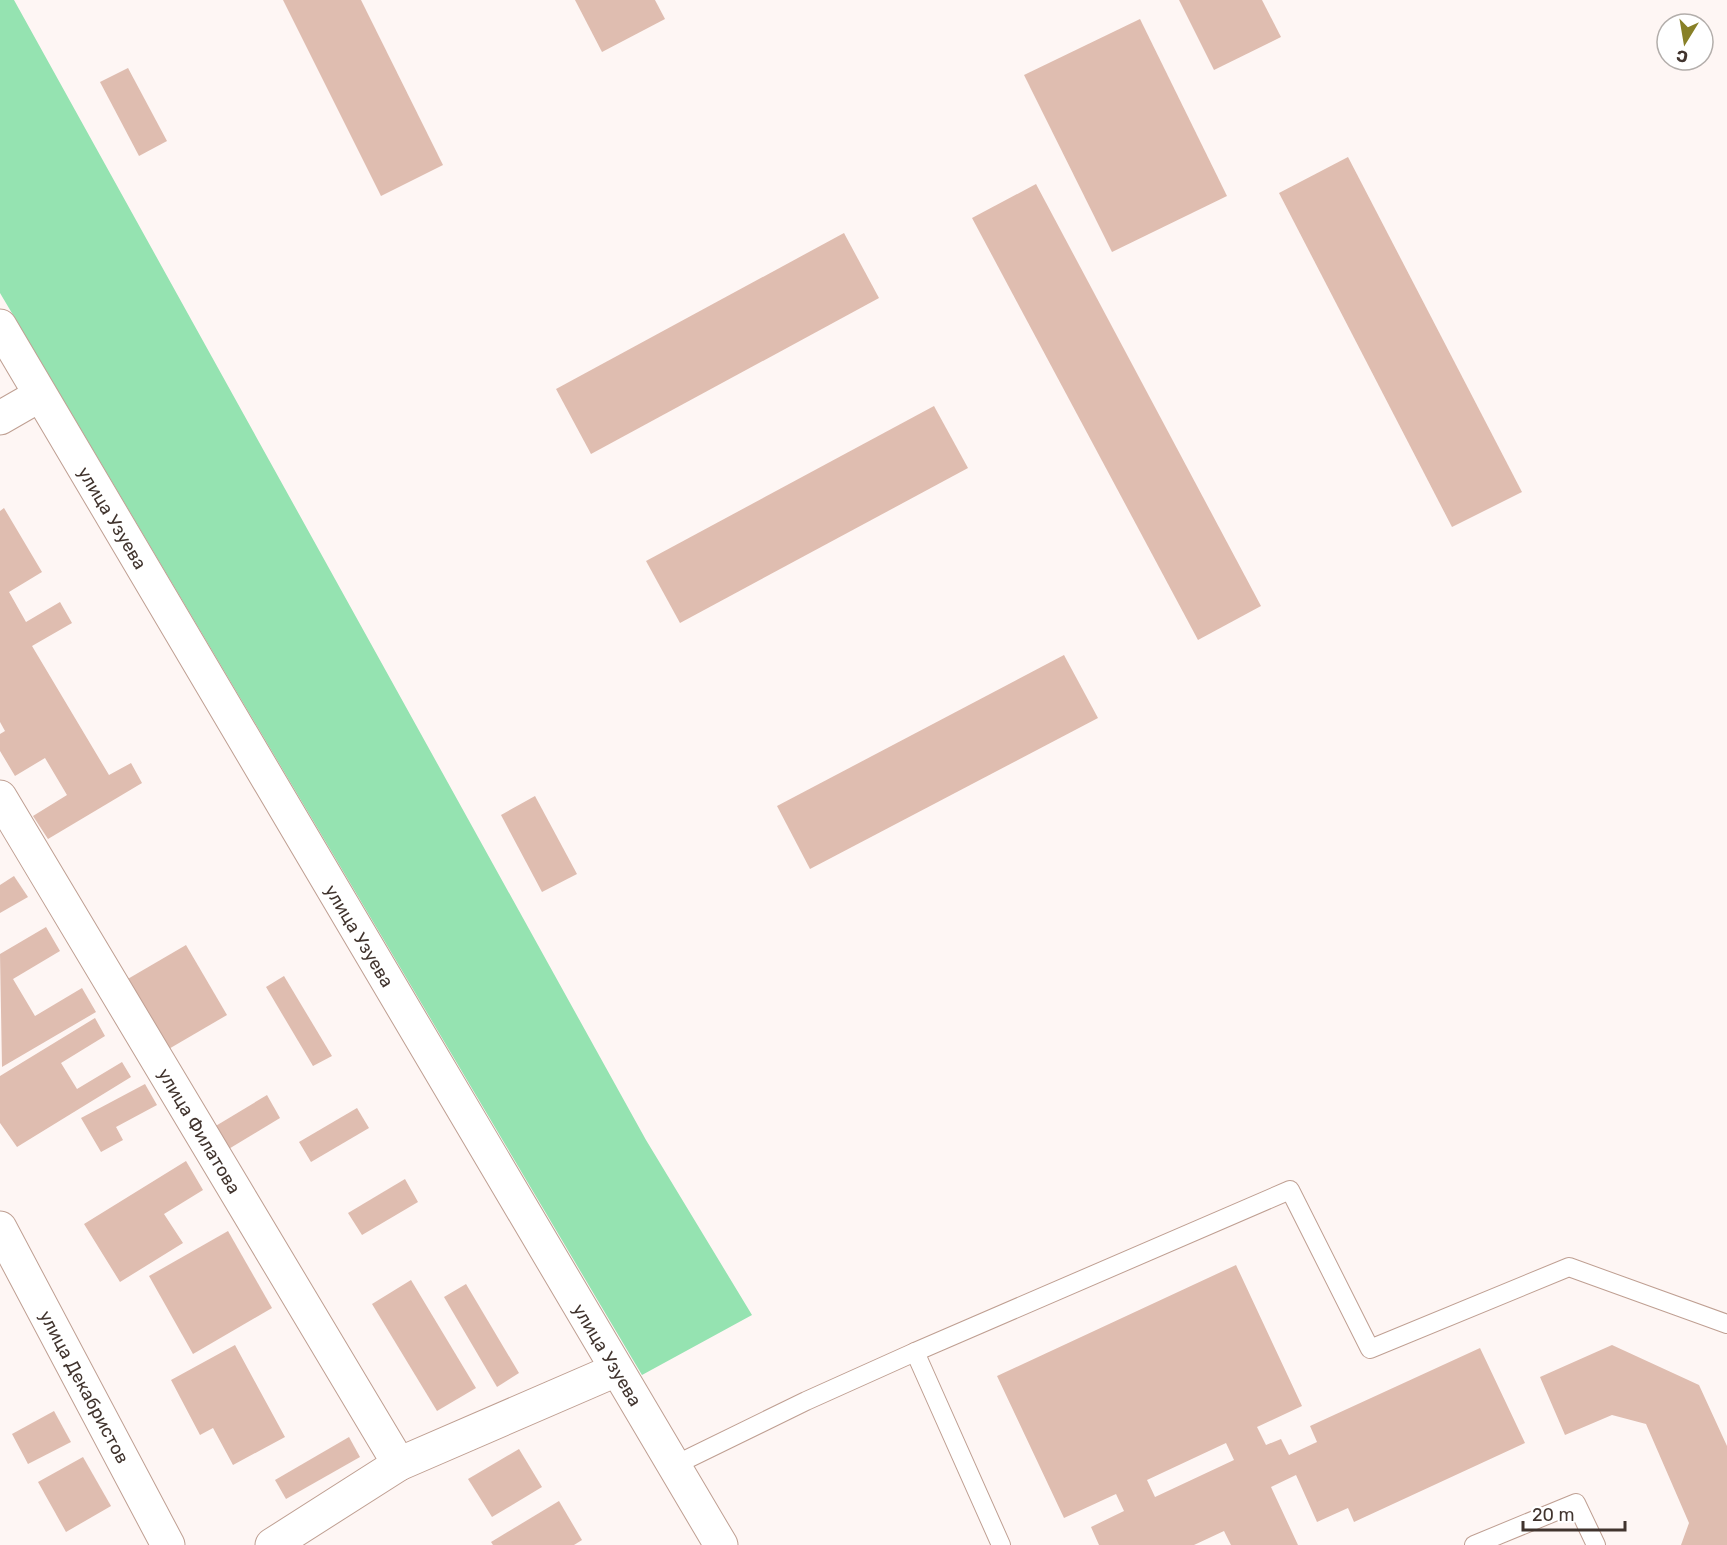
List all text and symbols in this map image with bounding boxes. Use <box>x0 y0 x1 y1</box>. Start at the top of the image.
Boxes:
north arrow <box>1655 12 1715 72</box>
text: С <box>1675 46 1690 67</box>
street label: улица Узуева <box>73 463 151 573</box>
street label: улица Узуева <box>320 881 398 991</box>
street label: улица Филатова <box>153 1064 245 1198</box>
street label: улица Узуева <box>568 1300 646 1410</box>
street label: улица Декабристов <box>34 1307 134 1467</box>
scale bar <box>1523 1494 1625 1532</box>
text: 20 m <box>1532 1504 1574 1526</box>

